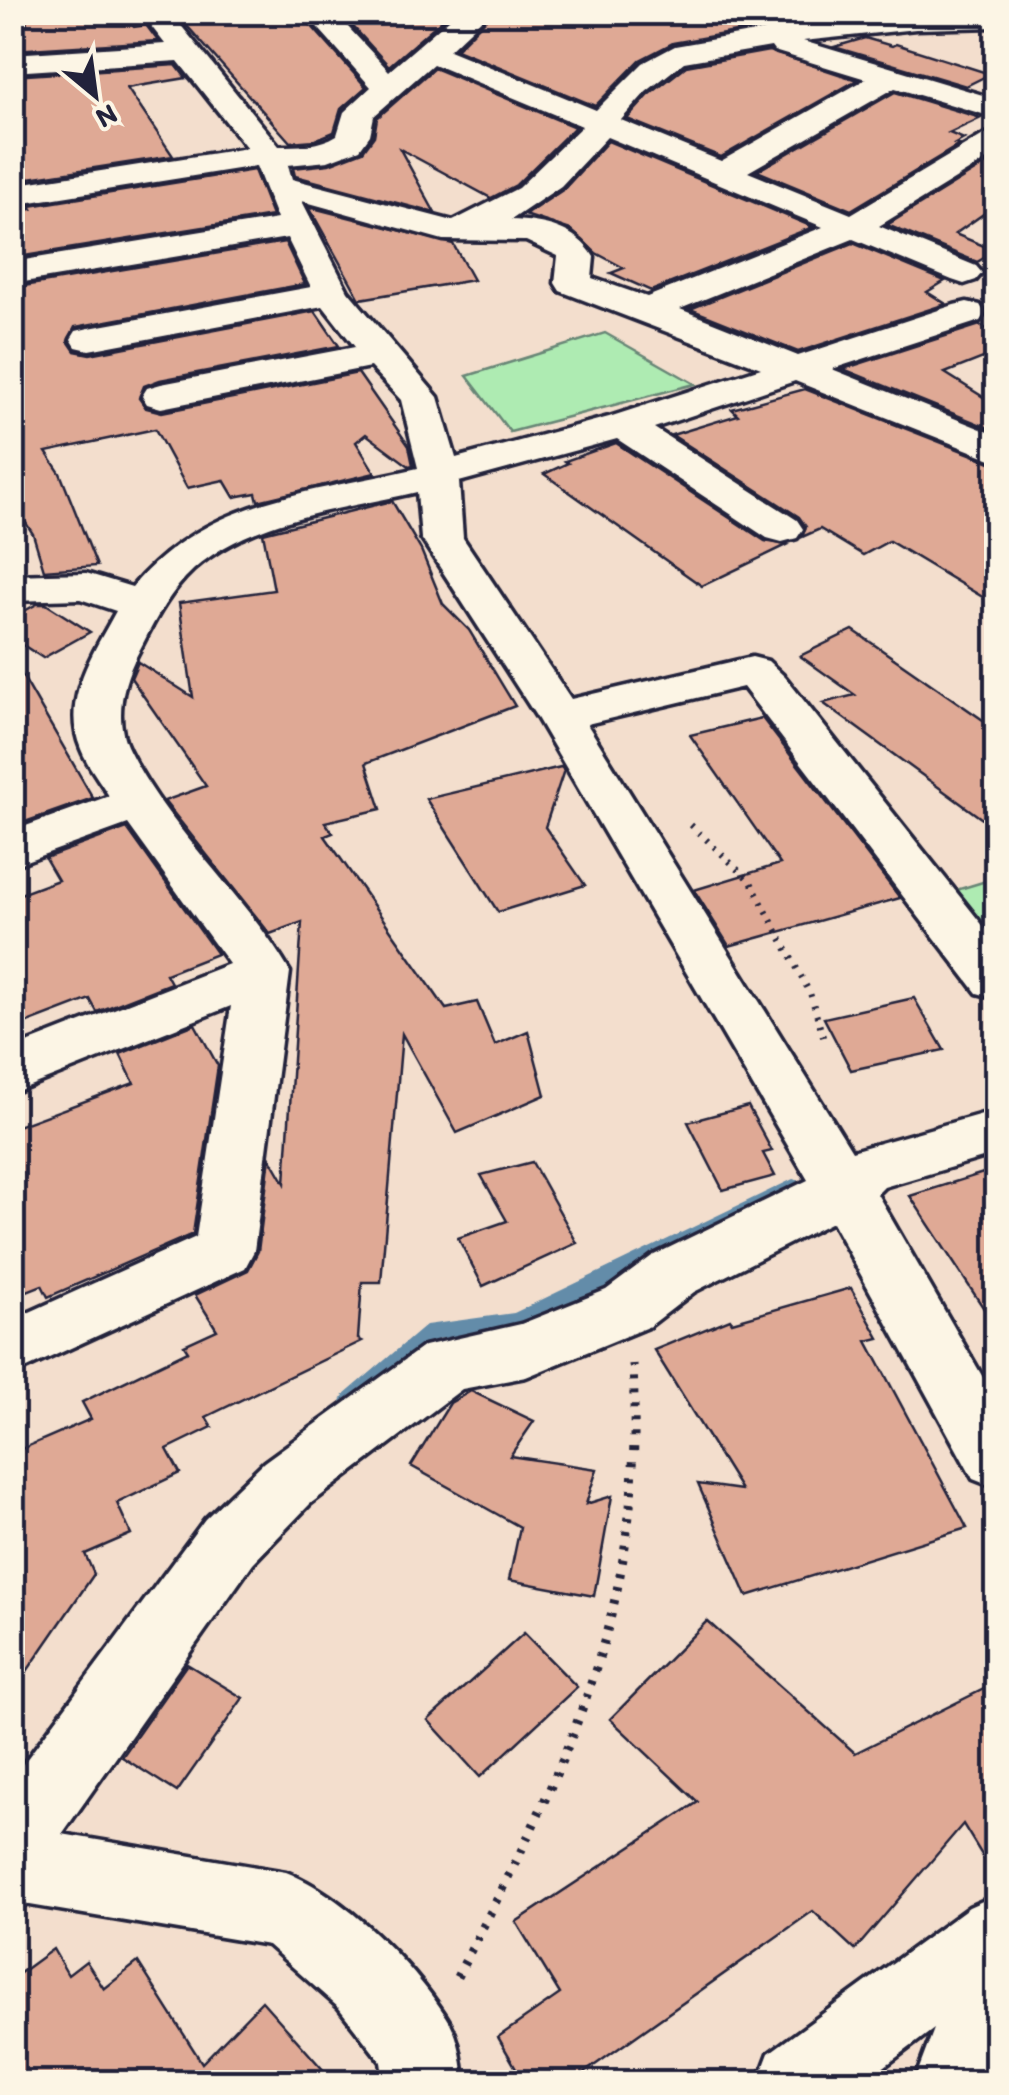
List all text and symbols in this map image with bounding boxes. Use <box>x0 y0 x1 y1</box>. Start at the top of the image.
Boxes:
north arrow <box>45 45 145 145</box>
text: N <box>91 97 124 136</box>

